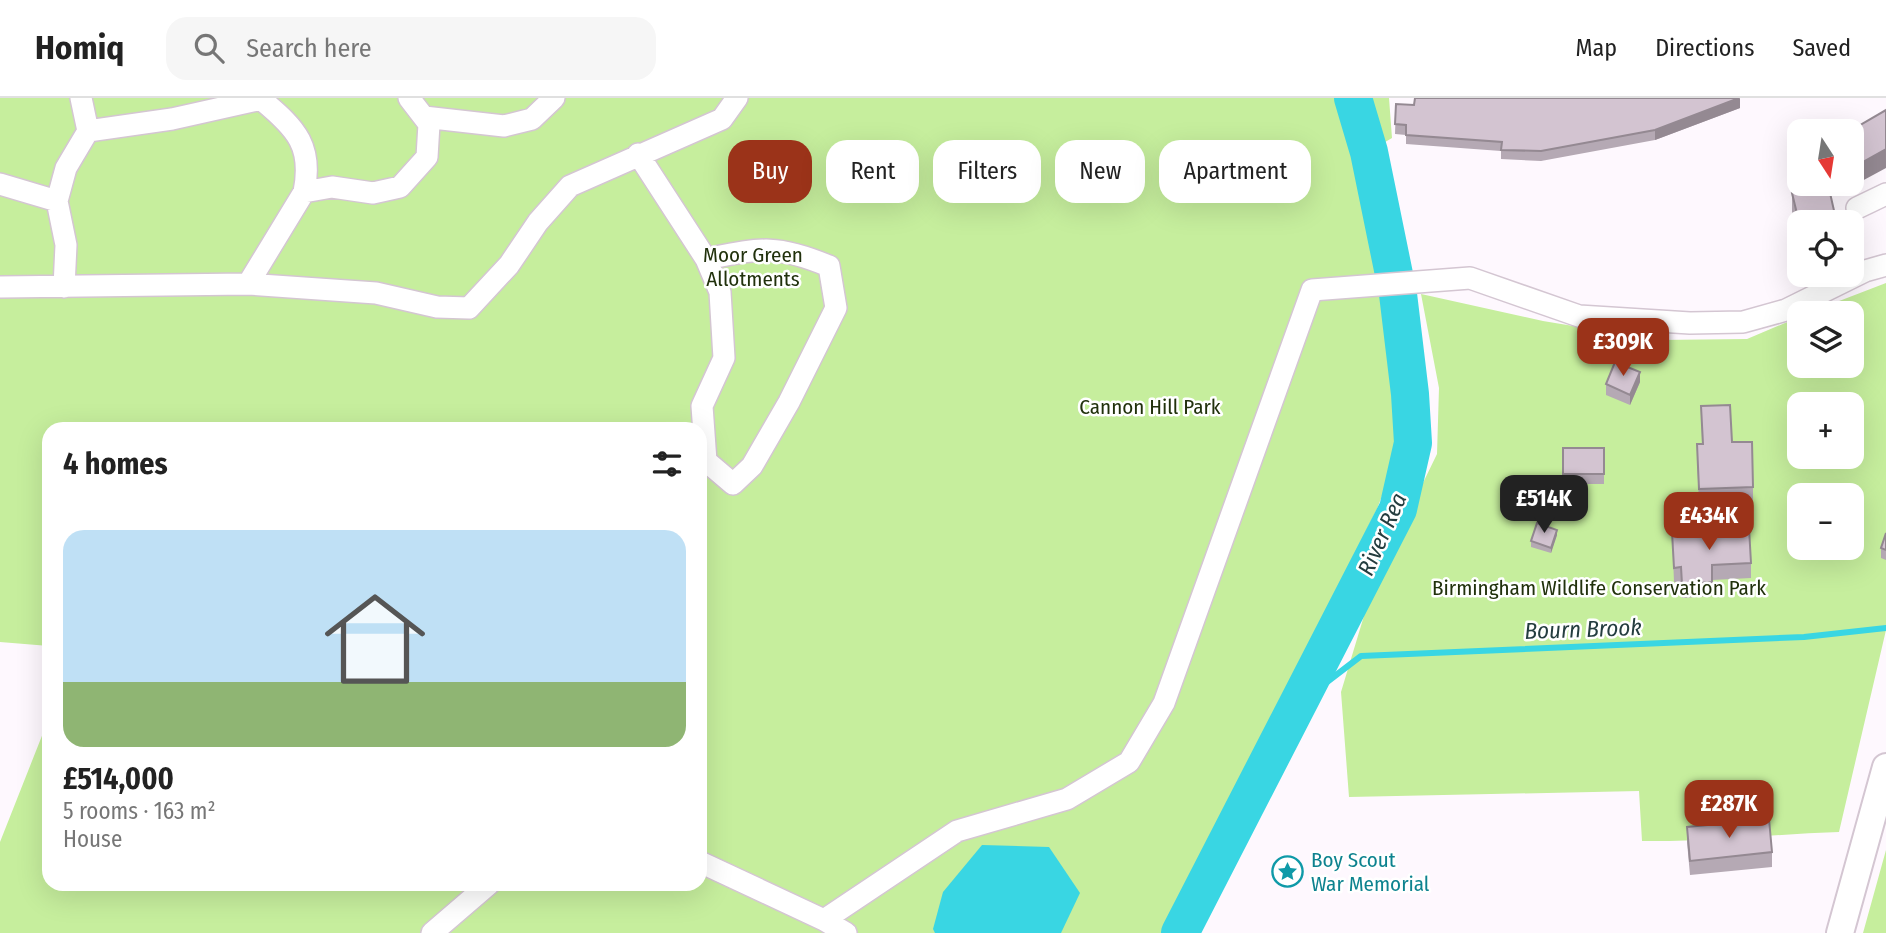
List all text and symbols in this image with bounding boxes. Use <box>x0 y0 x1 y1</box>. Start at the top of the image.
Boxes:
search box <box>166 17 656 80</box>
text: Homiq <box>35 28 124 68</box>
icon: search <box>190 29 228 67</box>
text: Search here <box>246 33 371 64</box>
text: Map <box>1576 34 1617 62</box>
text: Directions <box>1655 34 1754 62</box>
text: Saved <box>1792 34 1851 62</box>
north arrow <box>1787 119 1864 196</box>
map controls <box>1787 119 1864 560</box>
chip: Buy <box>728 140 812 203</box>
chip: Rent <box>826 140 919 203</box>
chip: Filters <box>933 140 1041 203</box>
chip: New <box>1055 140 1145 203</box>
chip: Apartment <box>1159 140 1311 203</box>
button: locate <box>1787 210 1864 287</box>
park label: Moor Green Allotments <box>703 242 803 292</box>
button: layers <box>1787 301 1864 378</box>
pin: £309K <box>1574 318 1672 378</box>
text: £309K <box>1593 327 1653 355</box>
button: + <box>1787 392 1864 469</box>
park label: Cannon Hill Park <box>1079 394 1221 420</box>
icon: filters <box>648 445 686 483</box>
text: 4 homes <box>63 446 168 482</box>
pin: £514K <box>1495 476 1593 535</box>
button: − <box>1787 483 1864 560</box>
text: £514K <box>1516 484 1572 512</box>
water label: River Rea <box>1351 488 1413 580</box>
pin: £434K <box>1660 492 1758 552</box>
text: £434K <box>1680 501 1738 529</box>
park label: Birmingham Wildlife Conservation Park <box>1432 575 1766 601</box>
icon: home <box>312 576 438 702</box>
water label: Bourn Brook <box>1524 613 1642 645</box>
text: £514,000 <box>63 761 174 797</box>
pin: £287K <box>1680 780 1778 840</box>
text: £287K <box>1701 789 1757 817</box>
text: 5 rooms · 163 m² <box>63 797 216 825</box>
text: House <box>63 825 122 853</box>
place label: Boy Scout War Memorial <box>1311 847 1430 897</box>
place icon: Boy Scout War Memorial <box>1271 855 1305 889</box>

